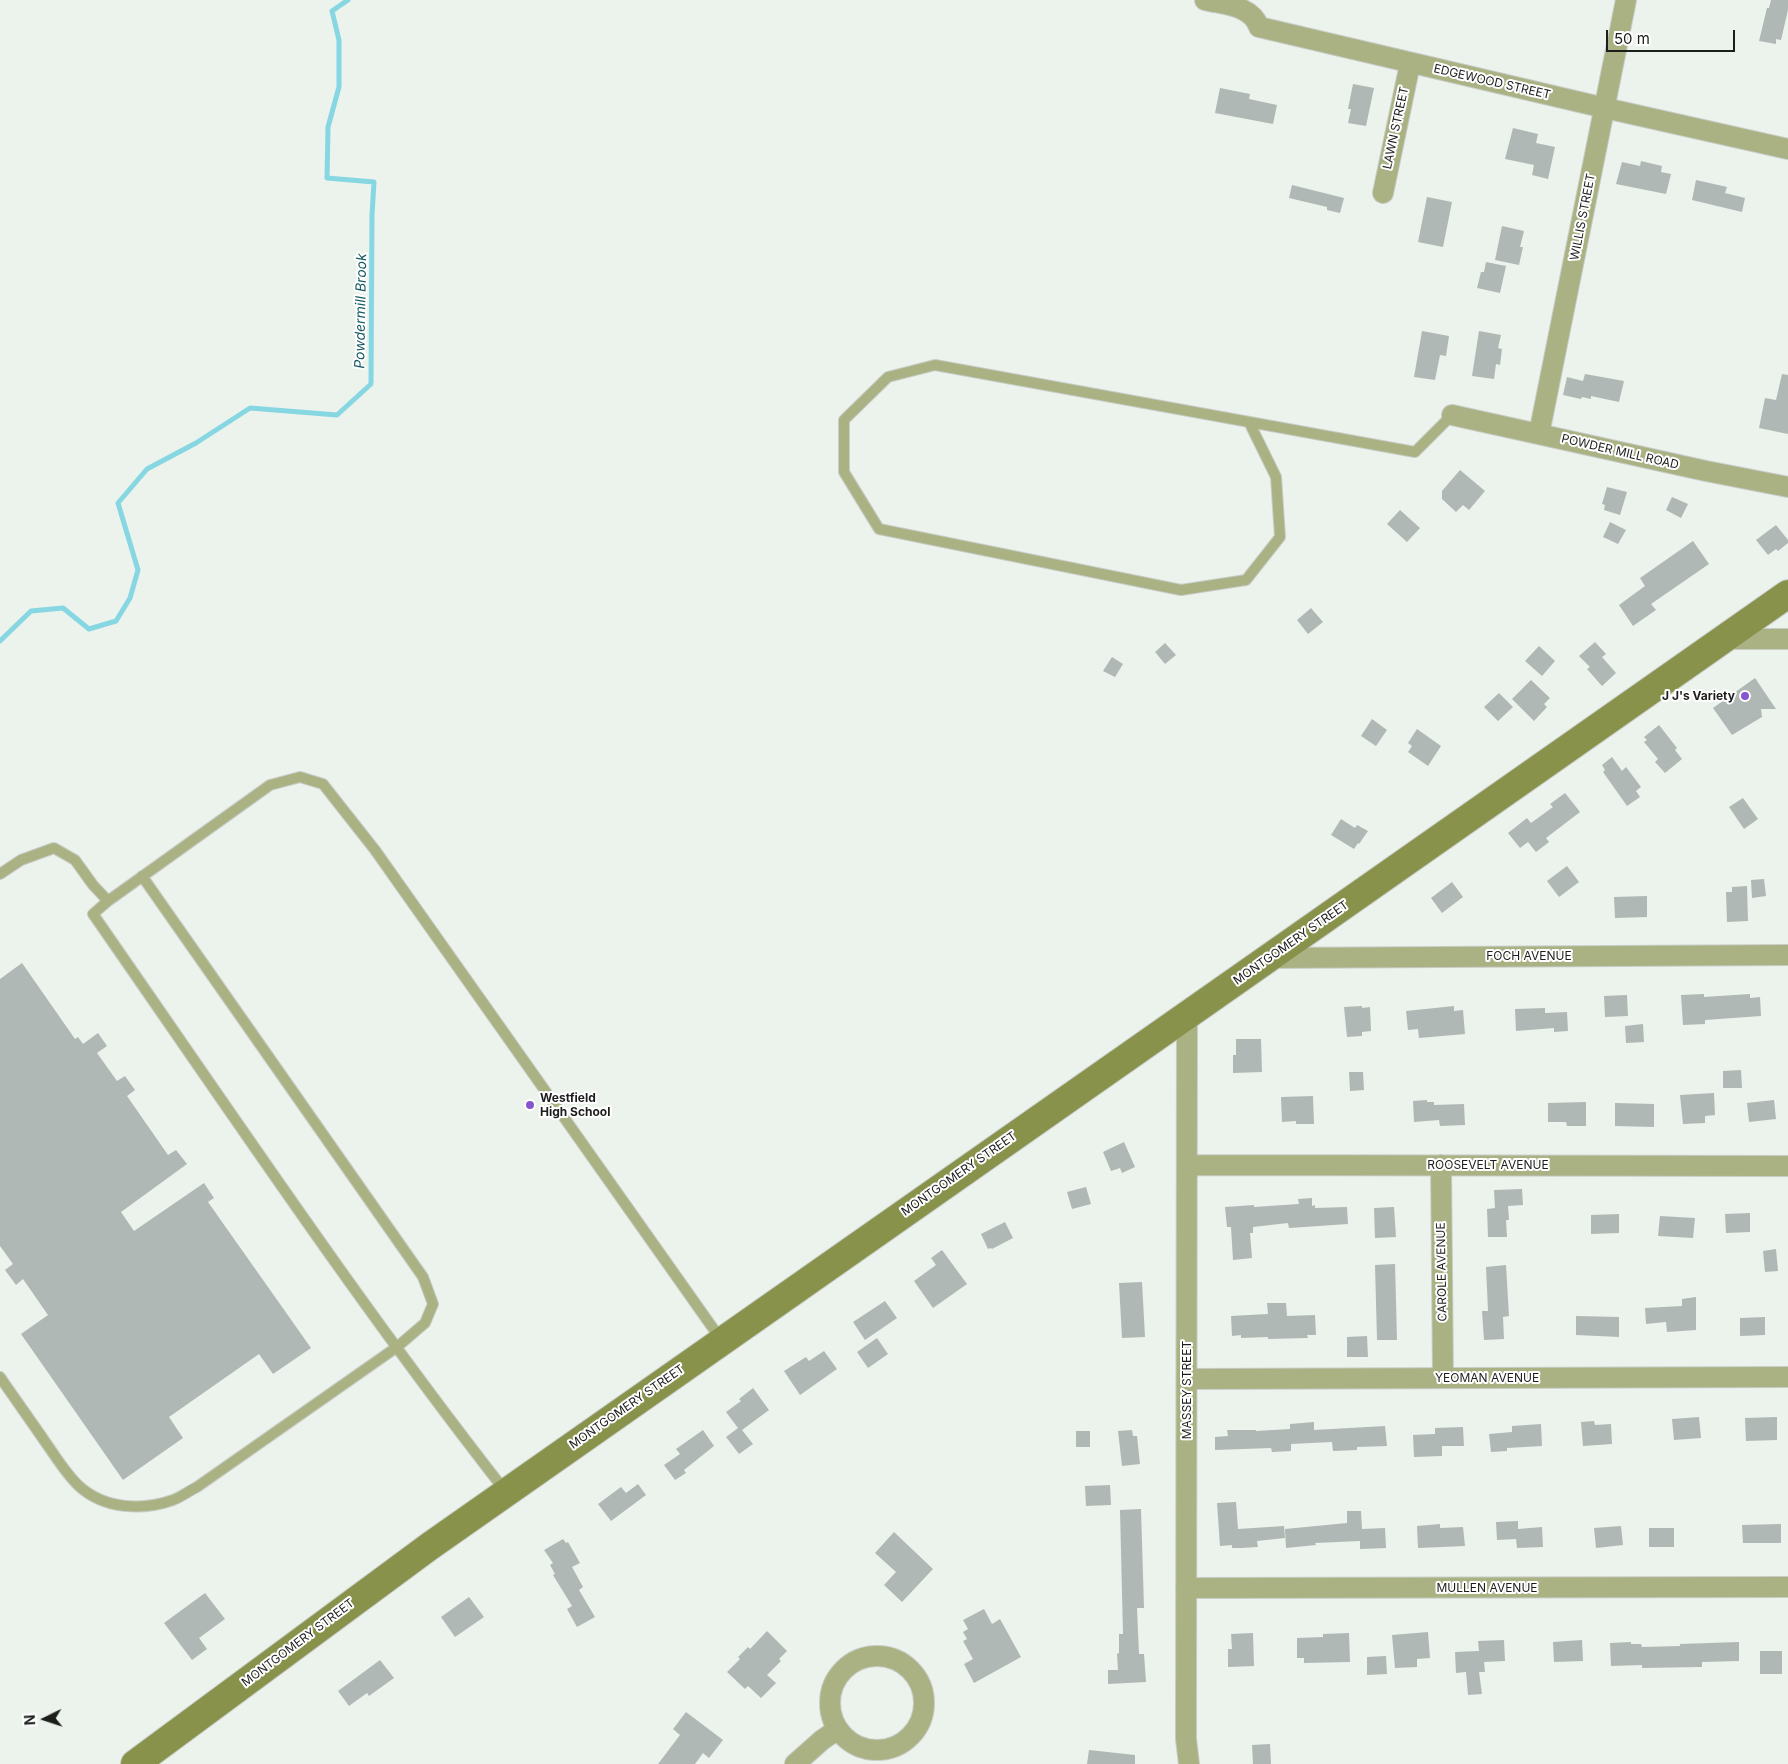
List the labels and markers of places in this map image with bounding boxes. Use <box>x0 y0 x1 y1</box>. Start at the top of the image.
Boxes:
place label: J J's Variety <box>1662 689 1735 703</box>
marker: J J's Variety <box>1739 690 1751 702</box>
place label: Westfield High School <box>540 1091 610 1119</box>
marker: Westfield High School <box>524 1099 536 1111</box>

